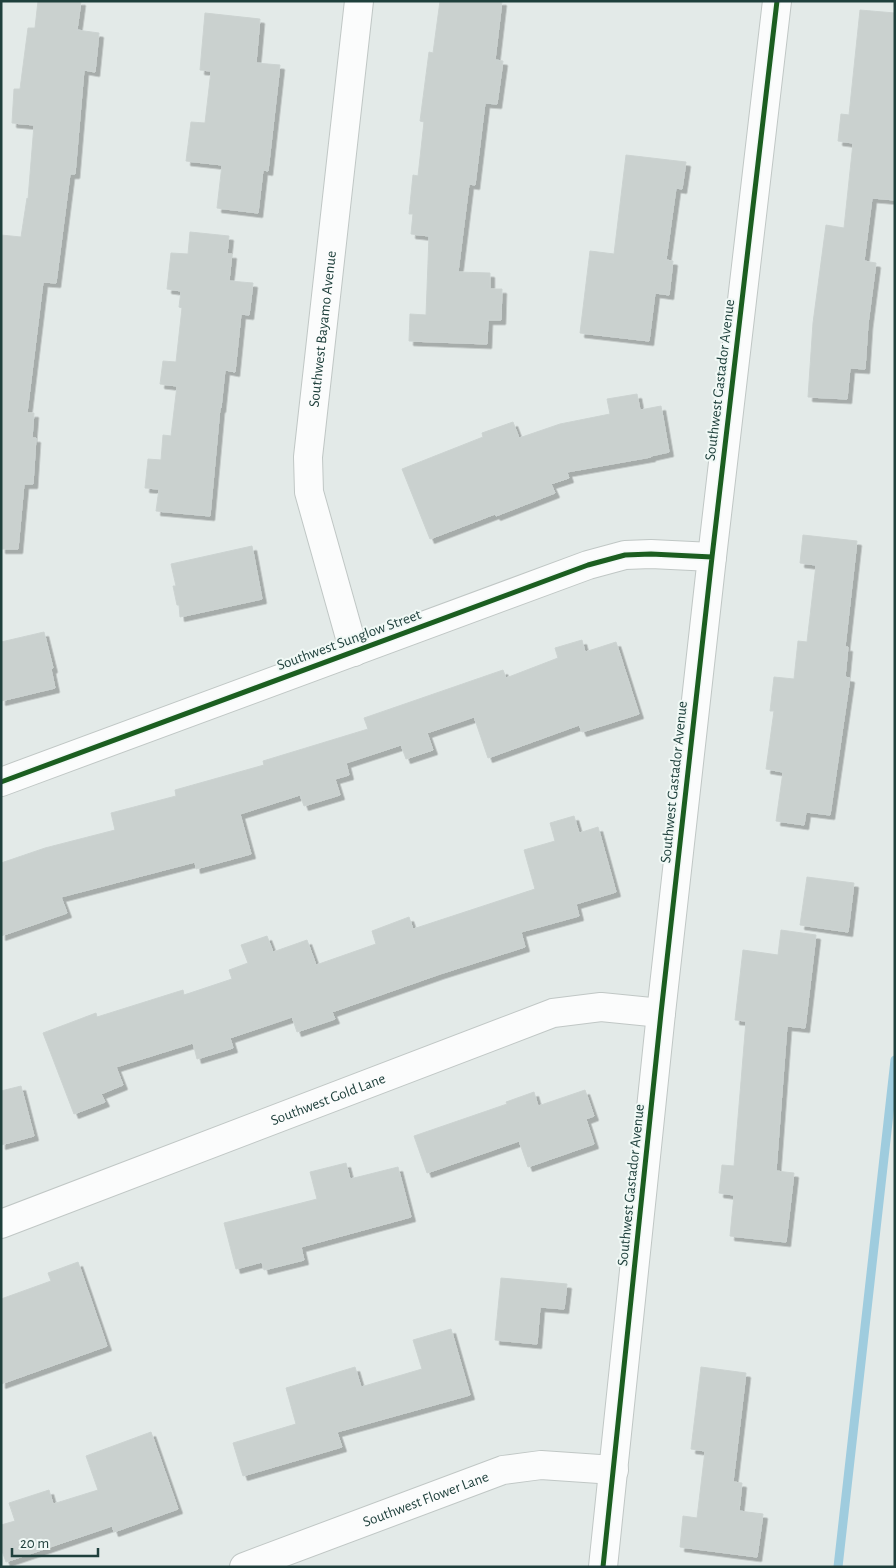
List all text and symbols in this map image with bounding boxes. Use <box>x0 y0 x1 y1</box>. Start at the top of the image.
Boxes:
street label: Southwest Bayamo Avenue <box>306 250 339 408</box>
street label: Southwest Gastador Avenue <box>703 298 737 462</box>
street label: Southwest Sunglow Street <box>275 607 423 673</box>
street label: Southwest Gastador Avenue <box>658 700 690 864</box>
street label: Southwest Gold Lane <box>268 1070 387 1128</box>
street label: Southwest Gastador Avenue <box>615 1103 647 1267</box>
street label: Southwest Flower Lane <box>361 1469 491 1529</box>
scale bar <box>12 1526 99 1558</box>
text: 20 m <box>20 1536 49 1551</box>

